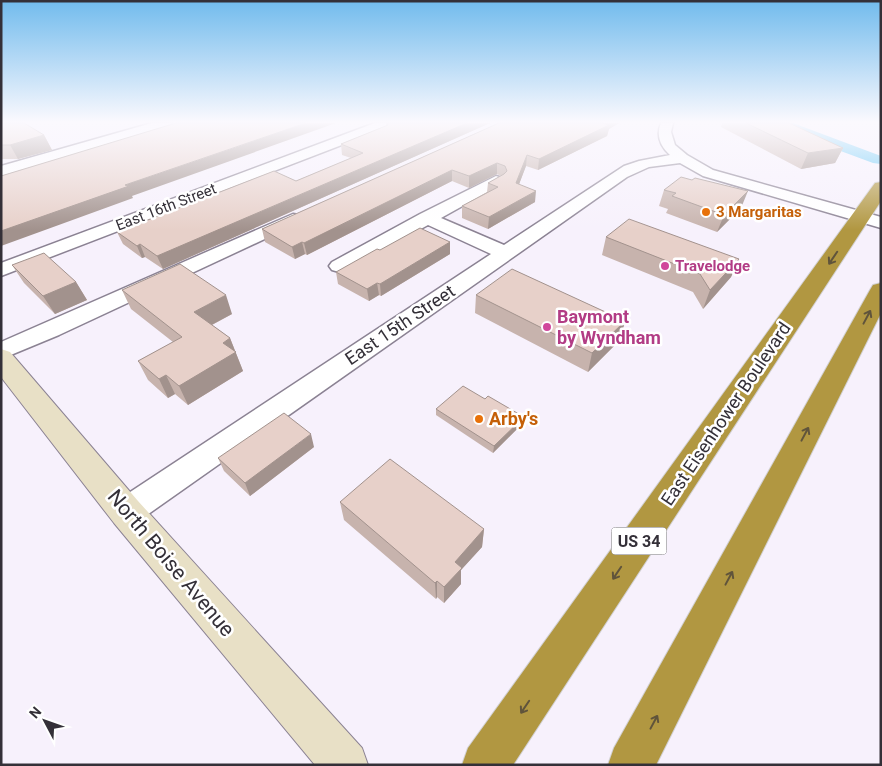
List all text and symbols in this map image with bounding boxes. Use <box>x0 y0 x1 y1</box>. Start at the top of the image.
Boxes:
street label: East 16th Street <box>113 180 219 234</box>
place label: 3 Margaritas <box>716 203 802 221</box>
marker: 3 Margaritas <box>700 206 712 218</box>
one-way arrow <box>828 250 838 264</box>
place label: Travelodge <box>675 257 750 275</box>
marker: Travelodge <box>659 260 671 272</box>
street label: East 15th Street <box>341 280 459 369</box>
place label: Baymont by Wyndham <box>557 306 661 348</box>
one-way arrow <box>862 309 872 324</box>
street label: East Eisenhower Boulevard <box>656 318 795 509</box>
marker: Baymont by Wyndham <box>541 321 553 333</box>
place label: Arby's <box>489 408 538 429</box>
marker: Arby's <box>473 413 485 425</box>
one-way arrow <box>801 427 810 442</box>
street label: North Boise Avenue <box>103 485 239 641</box>
road number: US 34 <box>612 528 666 554</box>
one-way arrow <box>612 566 622 580</box>
one-way arrow <box>725 571 734 586</box>
north arrow <box>20 696 70 746</box>
one-way arrow <box>520 700 530 714</box>
text: N <box>26 703 44 721</box>
one-way arrow <box>649 714 659 729</box>

